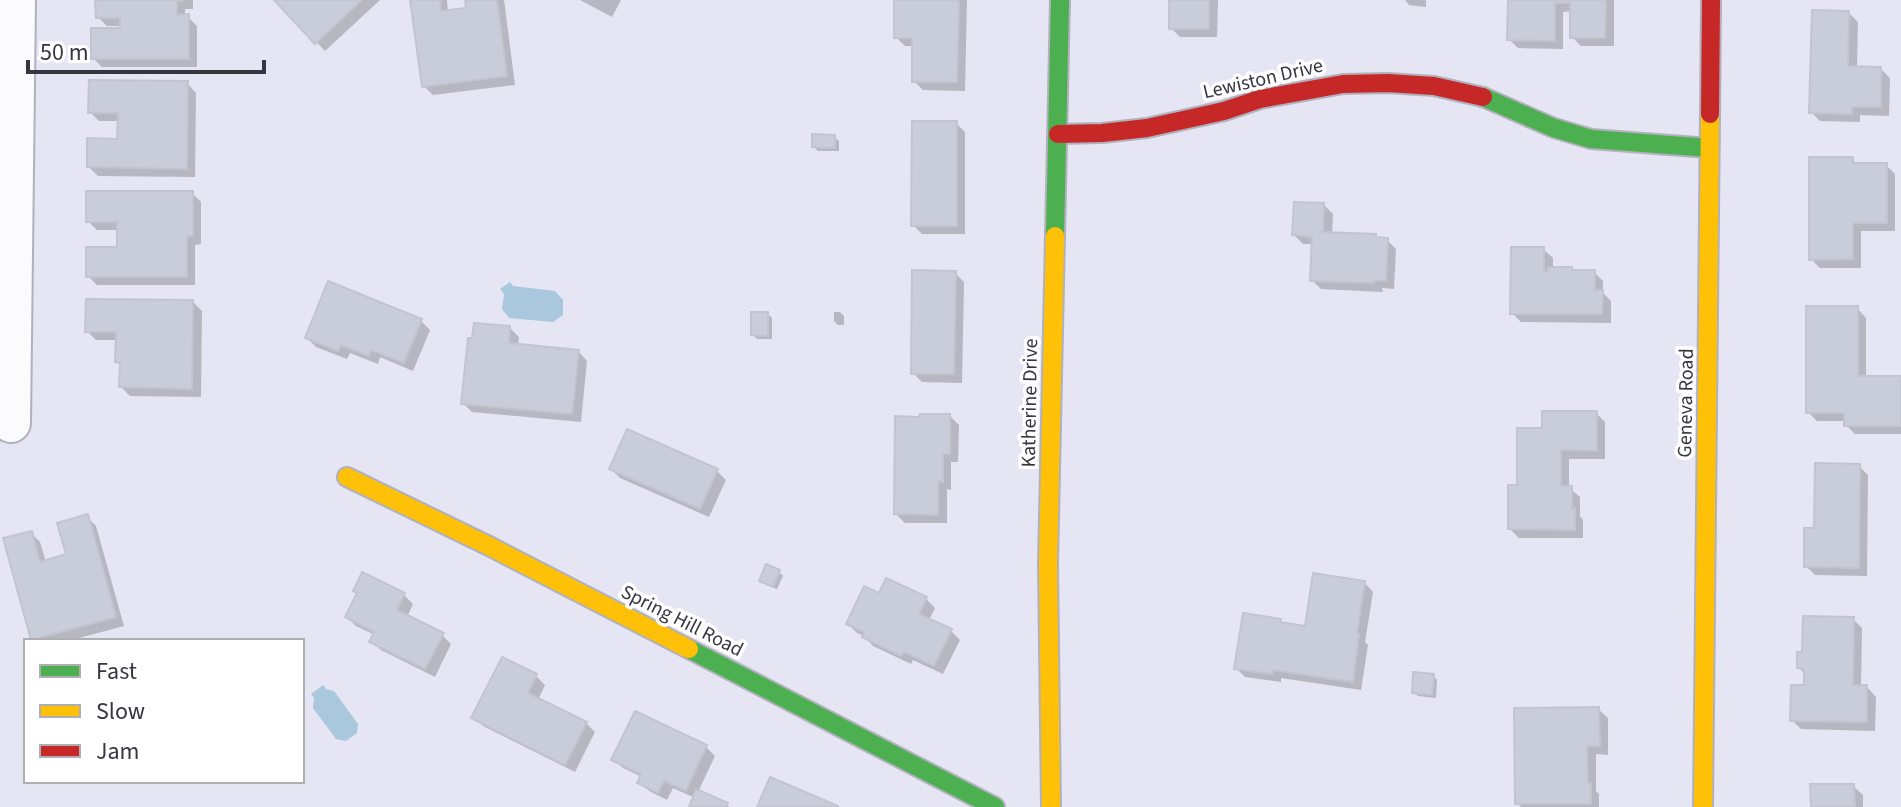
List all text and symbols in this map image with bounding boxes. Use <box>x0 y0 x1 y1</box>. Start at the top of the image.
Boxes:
scale bar <box>28 24 264 74</box>
text: 50 m <box>40 35 89 70</box>
street label: Lewiston Drive <box>1200 52 1326 106</box>
street label: Katherine Drive <box>1015 338 1045 468</box>
street label: Geneva Road <box>1671 348 1701 458</box>
street label: Spring Hill Road <box>616 578 748 664</box>
legend <box>24 639 304 783</box>
text: Fast <box>96 654 137 689</box>
text: Slow <box>96 694 145 729</box>
text: Jam <box>96 734 140 769</box>

